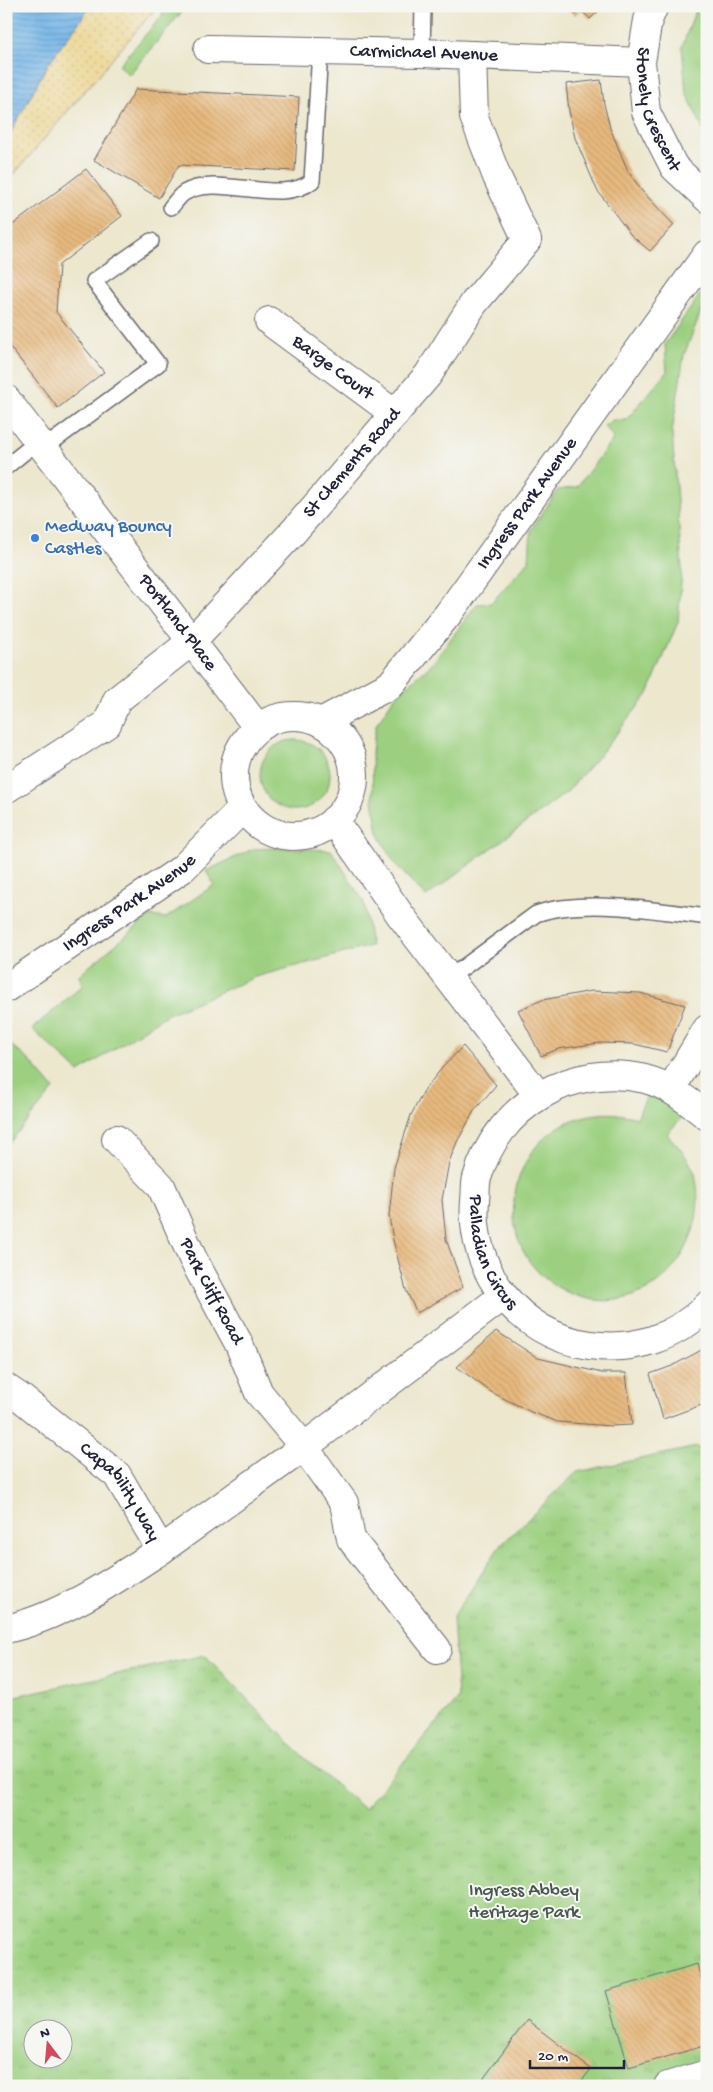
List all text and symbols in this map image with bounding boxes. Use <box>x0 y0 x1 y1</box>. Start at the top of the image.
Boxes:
street label: Carmichael Avenue <box>350 40 499 68</box>
street label: Stonely Crescent <box>629 45 687 177</box>
street label: Barge Court <box>286 330 380 407</box>
street label: St Clements Road <box>298 402 407 523</box>
street label: Ingress Park Avenue <box>472 433 583 574</box>
place label: Medway Bouncy Castles <box>45 516 172 561</box>
marker: Medway Bouncy Castles <box>29 532 41 544</box>
street label: Portland Place <box>133 569 222 676</box>
street label: Ingress Park Avenue <box>59 849 202 958</box>
street label: Palladian Circus <box>463 1192 523 1316</box>
street label: Park Cliff Road <box>174 1234 250 1350</box>
street label: Capability Way <box>74 1438 165 1546</box>
park label: Ingress Abbey Heritage Park <box>468 1880 581 1925</box>
north arrow <box>22 2020 72 2070</box>
text: N <box>38 2024 52 2043</box>
scale bar <box>530 2037 624 2069</box>
text: 20 m <box>538 2048 568 2066</box>

